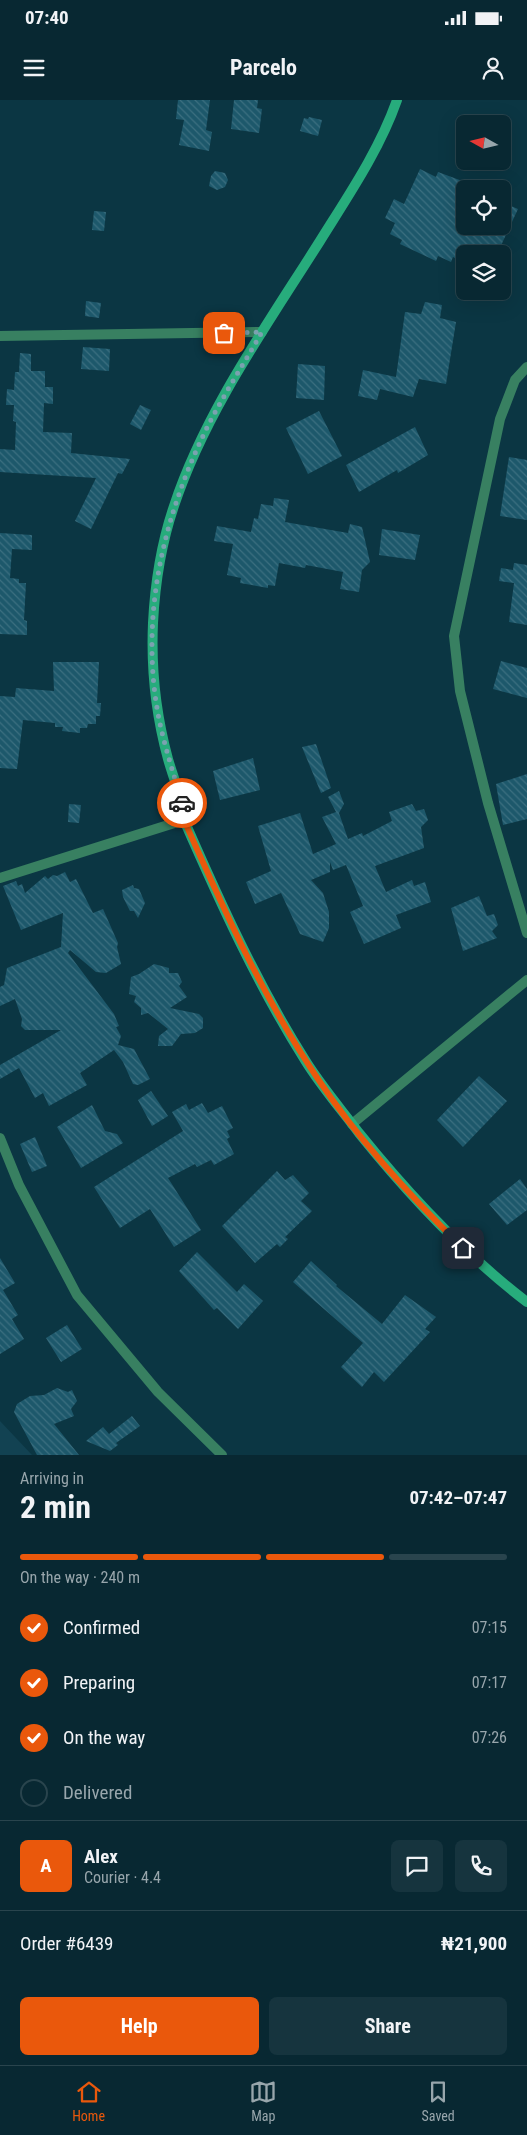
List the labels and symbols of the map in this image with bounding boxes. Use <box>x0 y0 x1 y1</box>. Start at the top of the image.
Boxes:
north arrow <box>456 115 511 170</box>
pin <box>203 312 245 354</box>
courier <box>157 778 207 828</box>
pin <box>442 1227 484 1269</box>

